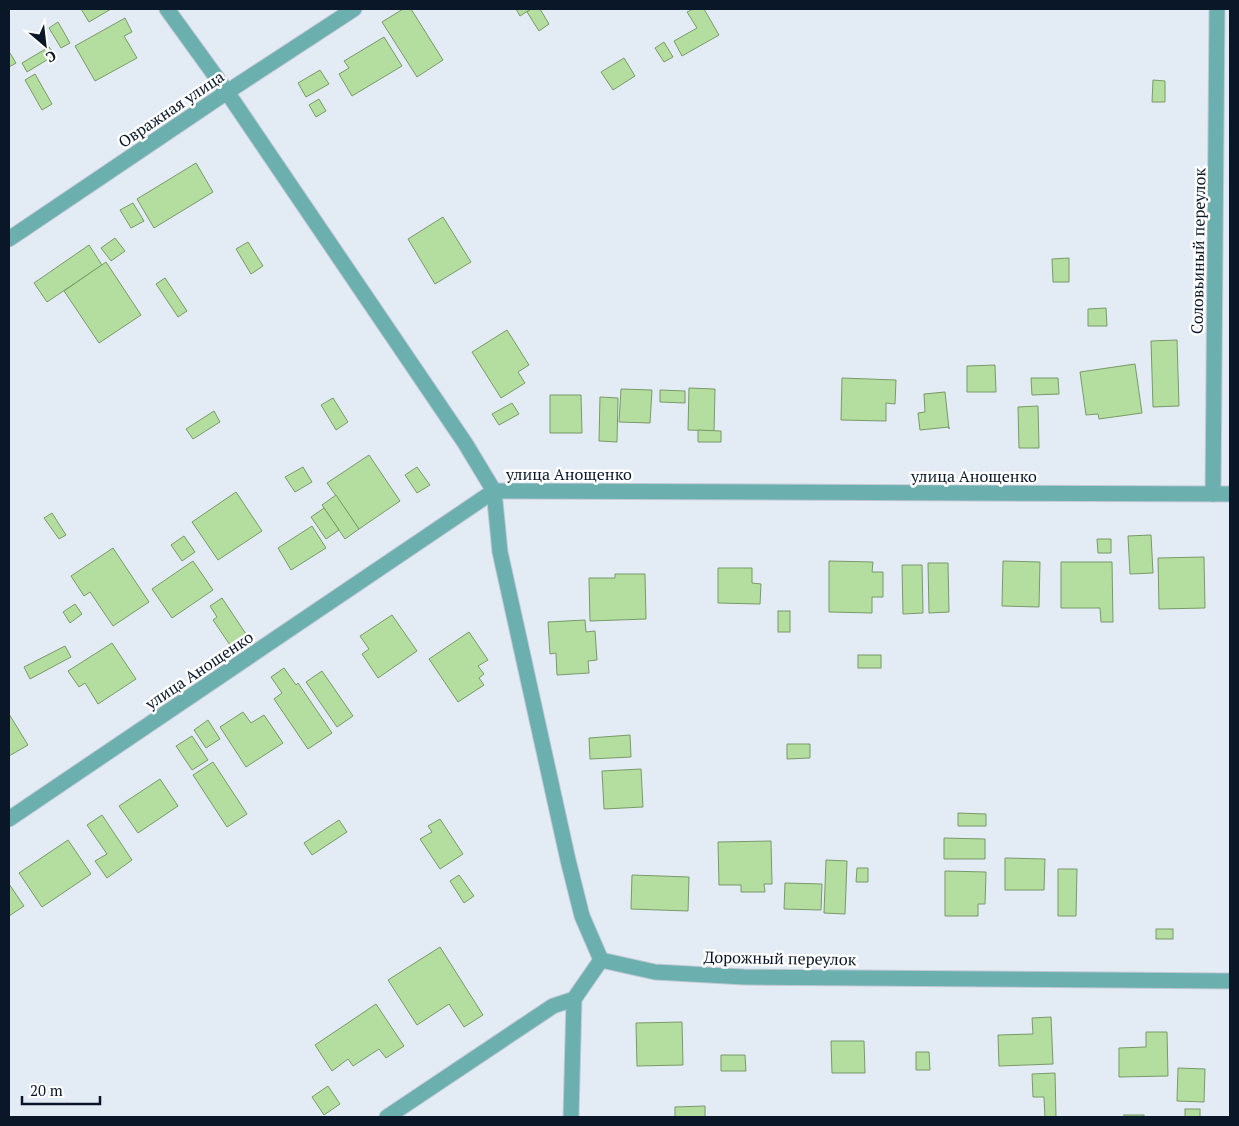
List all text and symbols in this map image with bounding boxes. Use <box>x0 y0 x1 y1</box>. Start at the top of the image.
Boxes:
north arrow <box>20 20 70 70</box>
text: С <box>43 46 60 67</box>
street label: Овражная улица <box>114 65 228 153</box>
street label: Соловьиный переулок <box>1186 167 1210 334</box>
street label: улица Анощенко <box>505 463 632 485</box>
street label: улица Анощенко <box>910 465 1037 487</box>
street label: улица Анощенко <box>140 626 257 715</box>
street label: Дорожный переулок <box>703 946 857 970</box>
scale bar <box>22 1074 100 1106</box>
text: 20 m <box>30 1080 63 1100</box>

